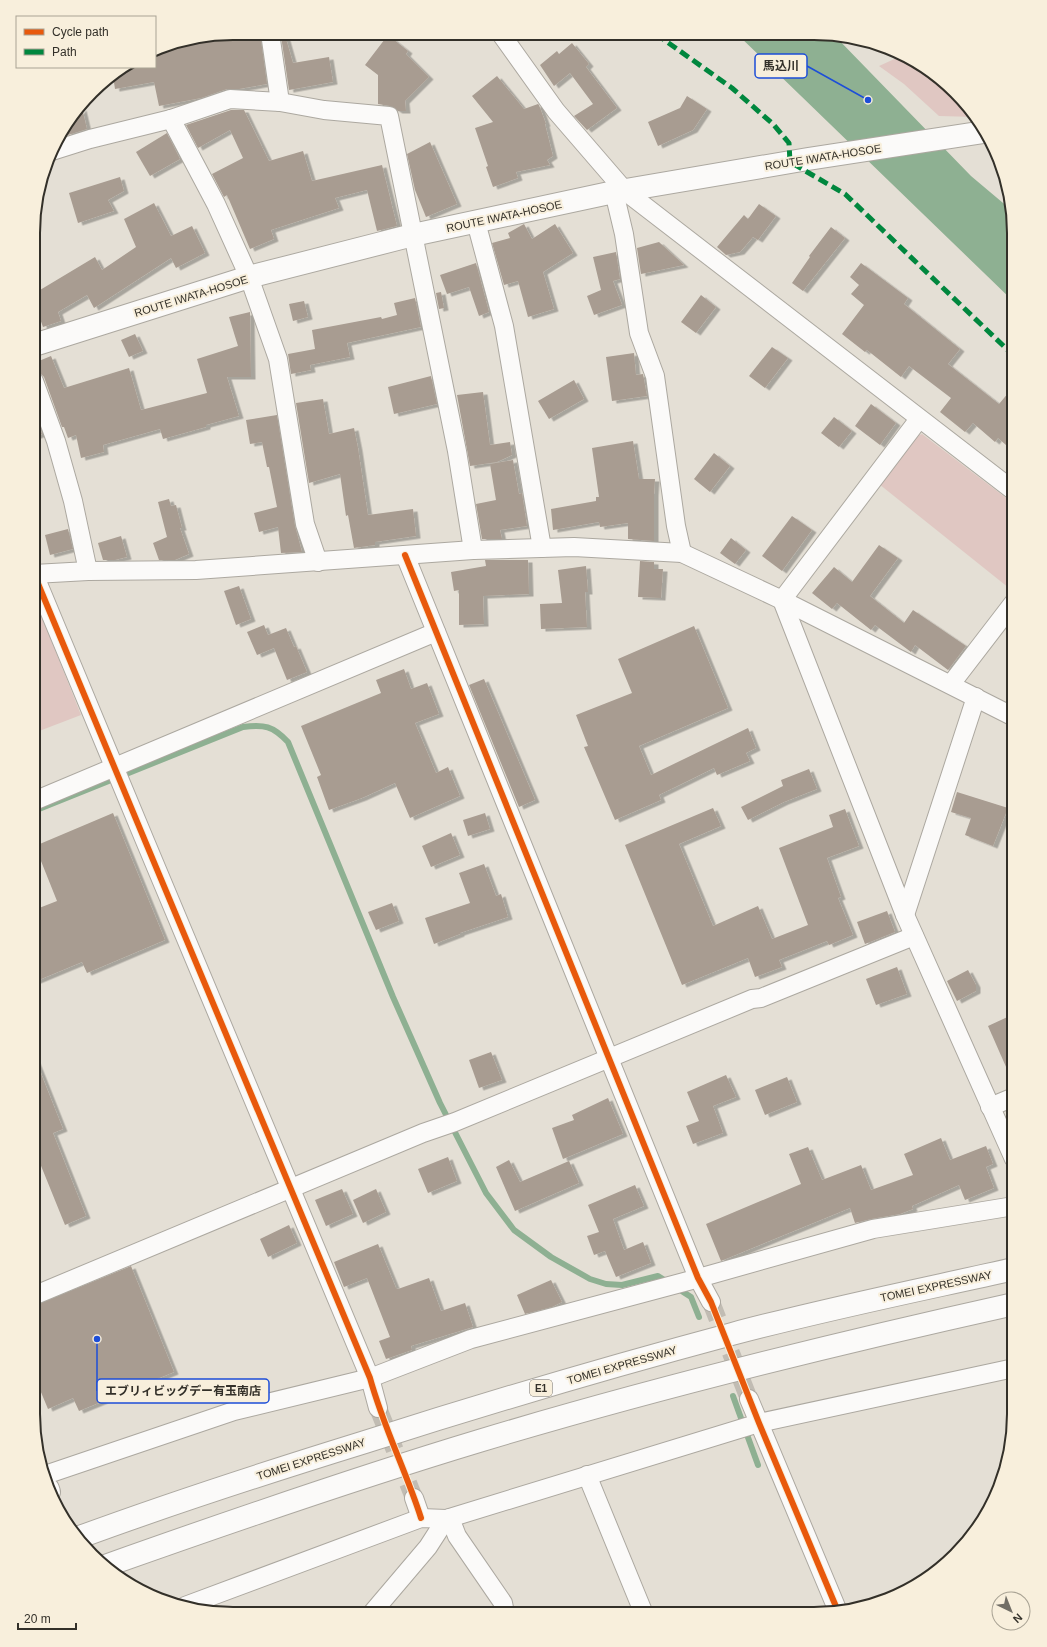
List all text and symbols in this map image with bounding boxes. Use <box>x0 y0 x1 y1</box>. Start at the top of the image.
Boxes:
legend <box>16 16 156 68</box>
text: Cycle path <box>52 25 109 39</box>
text: Path <box>52 45 77 59</box>
callout: 馬込川 <box>755 54 807 78</box>
text: 馬込川 <box>763 59 799 73</box>
street label: ROUTE IWATA-HOSOE <box>764 142 882 172</box>
street label: ROUTE IWATA-HOSOE <box>445 198 563 234</box>
street label: ROUTE IWATA-HOSOE <box>133 273 249 319</box>
street label: TOMEI EXPRESSWAY <box>879 1268 993 1304</box>
street label: TOMEI EXPRESSWAY <box>566 1343 679 1386</box>
callout: エブリィビッグデー有玉南店 <box>97 1379 269 1403</box>
road number: E1 <box>530 1380 552 1396</box>
text: エブリィビッグデー有玉南店 <box>105 1384 261 1398</box>
street label: TOMEI EXPRESSWAY <box>255 1436 367 1482</box>
north arrow <box>991 1591 1031 1631</box>
scale bar <box>18 1605 76 1631</box>
text: N <box>1011 1611 1025 1625</box>
text: 20 m <box>24 1612 51 1626</box>

